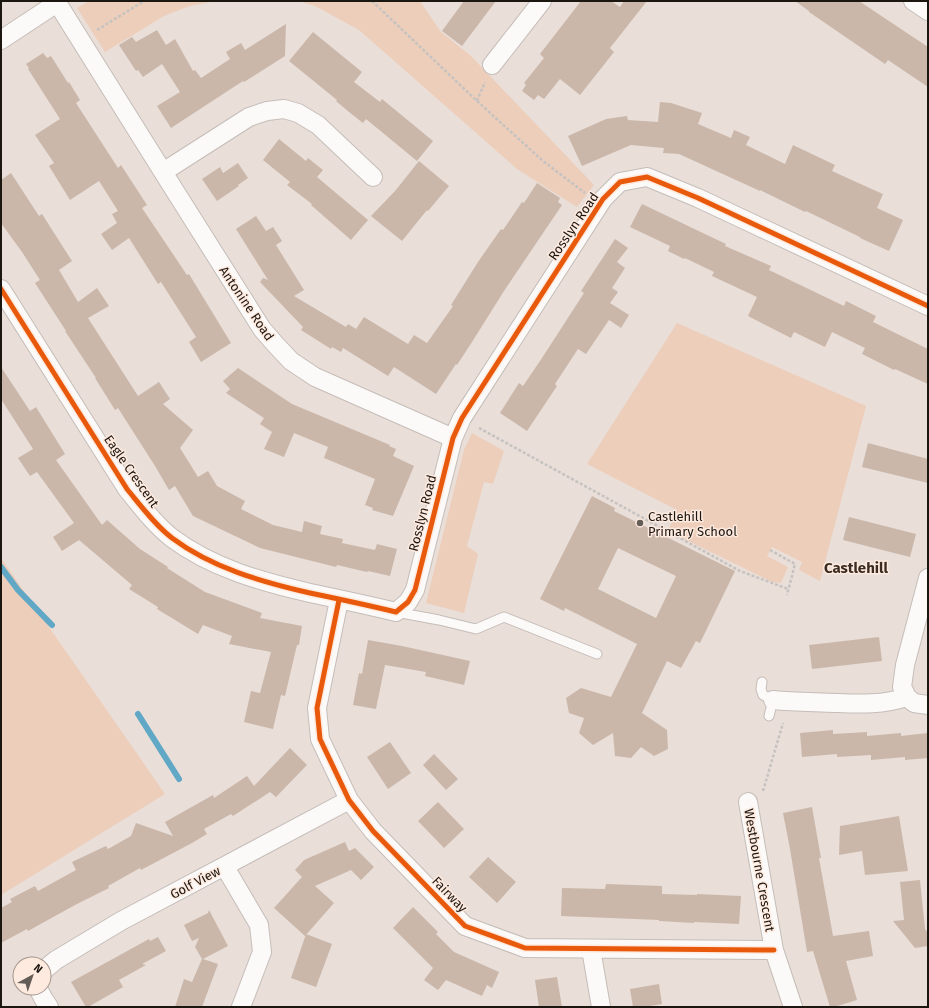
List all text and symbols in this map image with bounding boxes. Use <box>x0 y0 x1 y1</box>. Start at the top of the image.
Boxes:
street label: Rosslyn Road <box>545 190 602 263</box>
street label: Antonine Road <box>216 263 277 343</box>
street label: Eagle Crescent <box>101 432 162 511</box>
street label: Rosslyn Road <box>406 473 439 553</box>
place label: Castlehill Primary School <box>648 509 737 539</box>
marker: Castlehill Primary School <box>635 518 645 528</box>
district label: Castlehill <box>824 559 888 577</box>
street label: Westbourne Crescent <box>741 807 778 933</box>
street label: Golf View <box>168 863 223 902</box>
street label: Fairway <box>429 873 471 916</box>
north arrow <box>12 956 52 996</box>
text: N <box>31 961 45 976</box>

